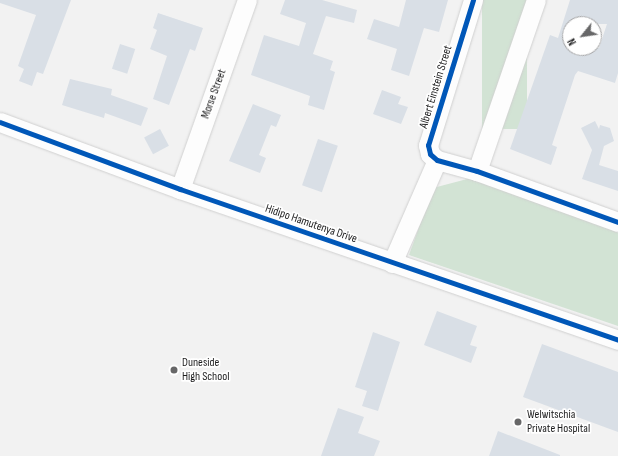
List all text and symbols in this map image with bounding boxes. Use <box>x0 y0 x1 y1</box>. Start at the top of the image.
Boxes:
north arrow <box>562 16 602 56</box>
text: N <box>565 36 579 48</box>
street label: Albert Einstein Street <box>417 44 455 130</box>
street label: Morse Street <box>198 67 230 121</box>
street label: Hidipo Hamutenya Drive <box>263 202 359 246</box>
place label: Duneside High School <box>182 356 229 384</box>
marker: Duneside High School <box>169 365 179 375</box>
place label: Welwitschia Private Hospital <box>527 408 590 436</box>
marker: Welwitschia Private Hospital <box>512 416 524 428</box>

